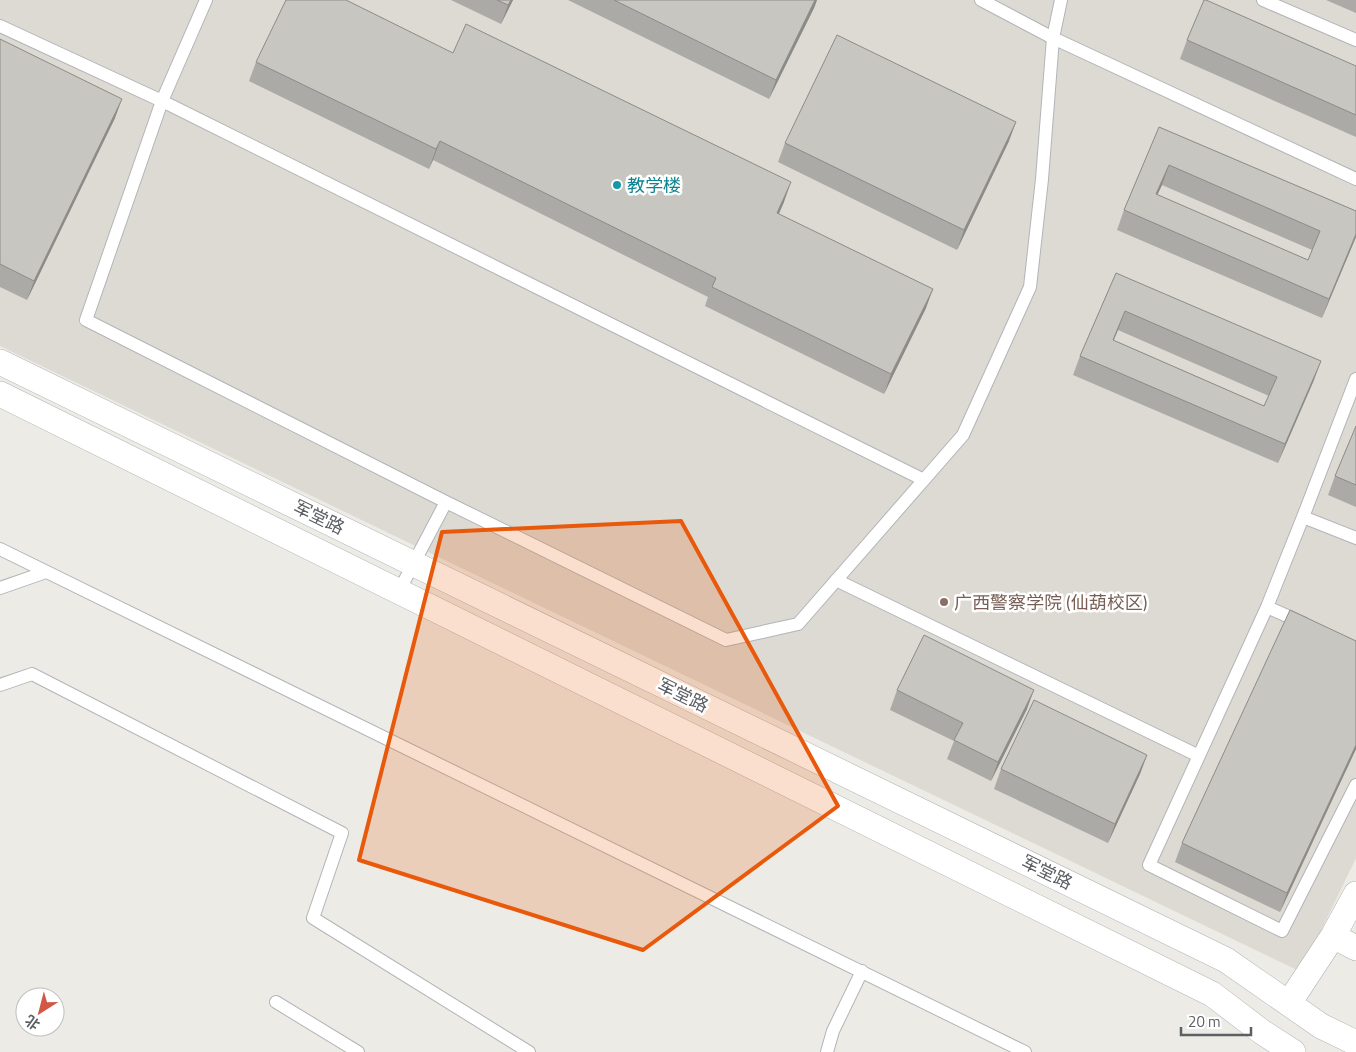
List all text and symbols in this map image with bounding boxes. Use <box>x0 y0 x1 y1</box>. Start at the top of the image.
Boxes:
place label: 教学楼 <box>627 172 681 199</box>
marker: 教学楼 <box>611 179 623 191</box>
street label: 军堂路 <box>289 493 349 541</box>
place label: 广西警察学院 (仙葫校区) <box>954 589 1147 616</box>
marker: 广西警察学院 (仙葫校区) <box>938 596 950 608</box>
street label: 军堂路 <box>653 671 713 719</box>
street label: 军堂路 <box>1017 848 1077 896</box>
north arrow <box>15 987 65 1037</box>
scale bar <box>1181 1004 1251 1036</box>
text: 北 <box>20 1010 44 1036</box>
text: 20 m <box>1188 1010 1221 1033</box>

